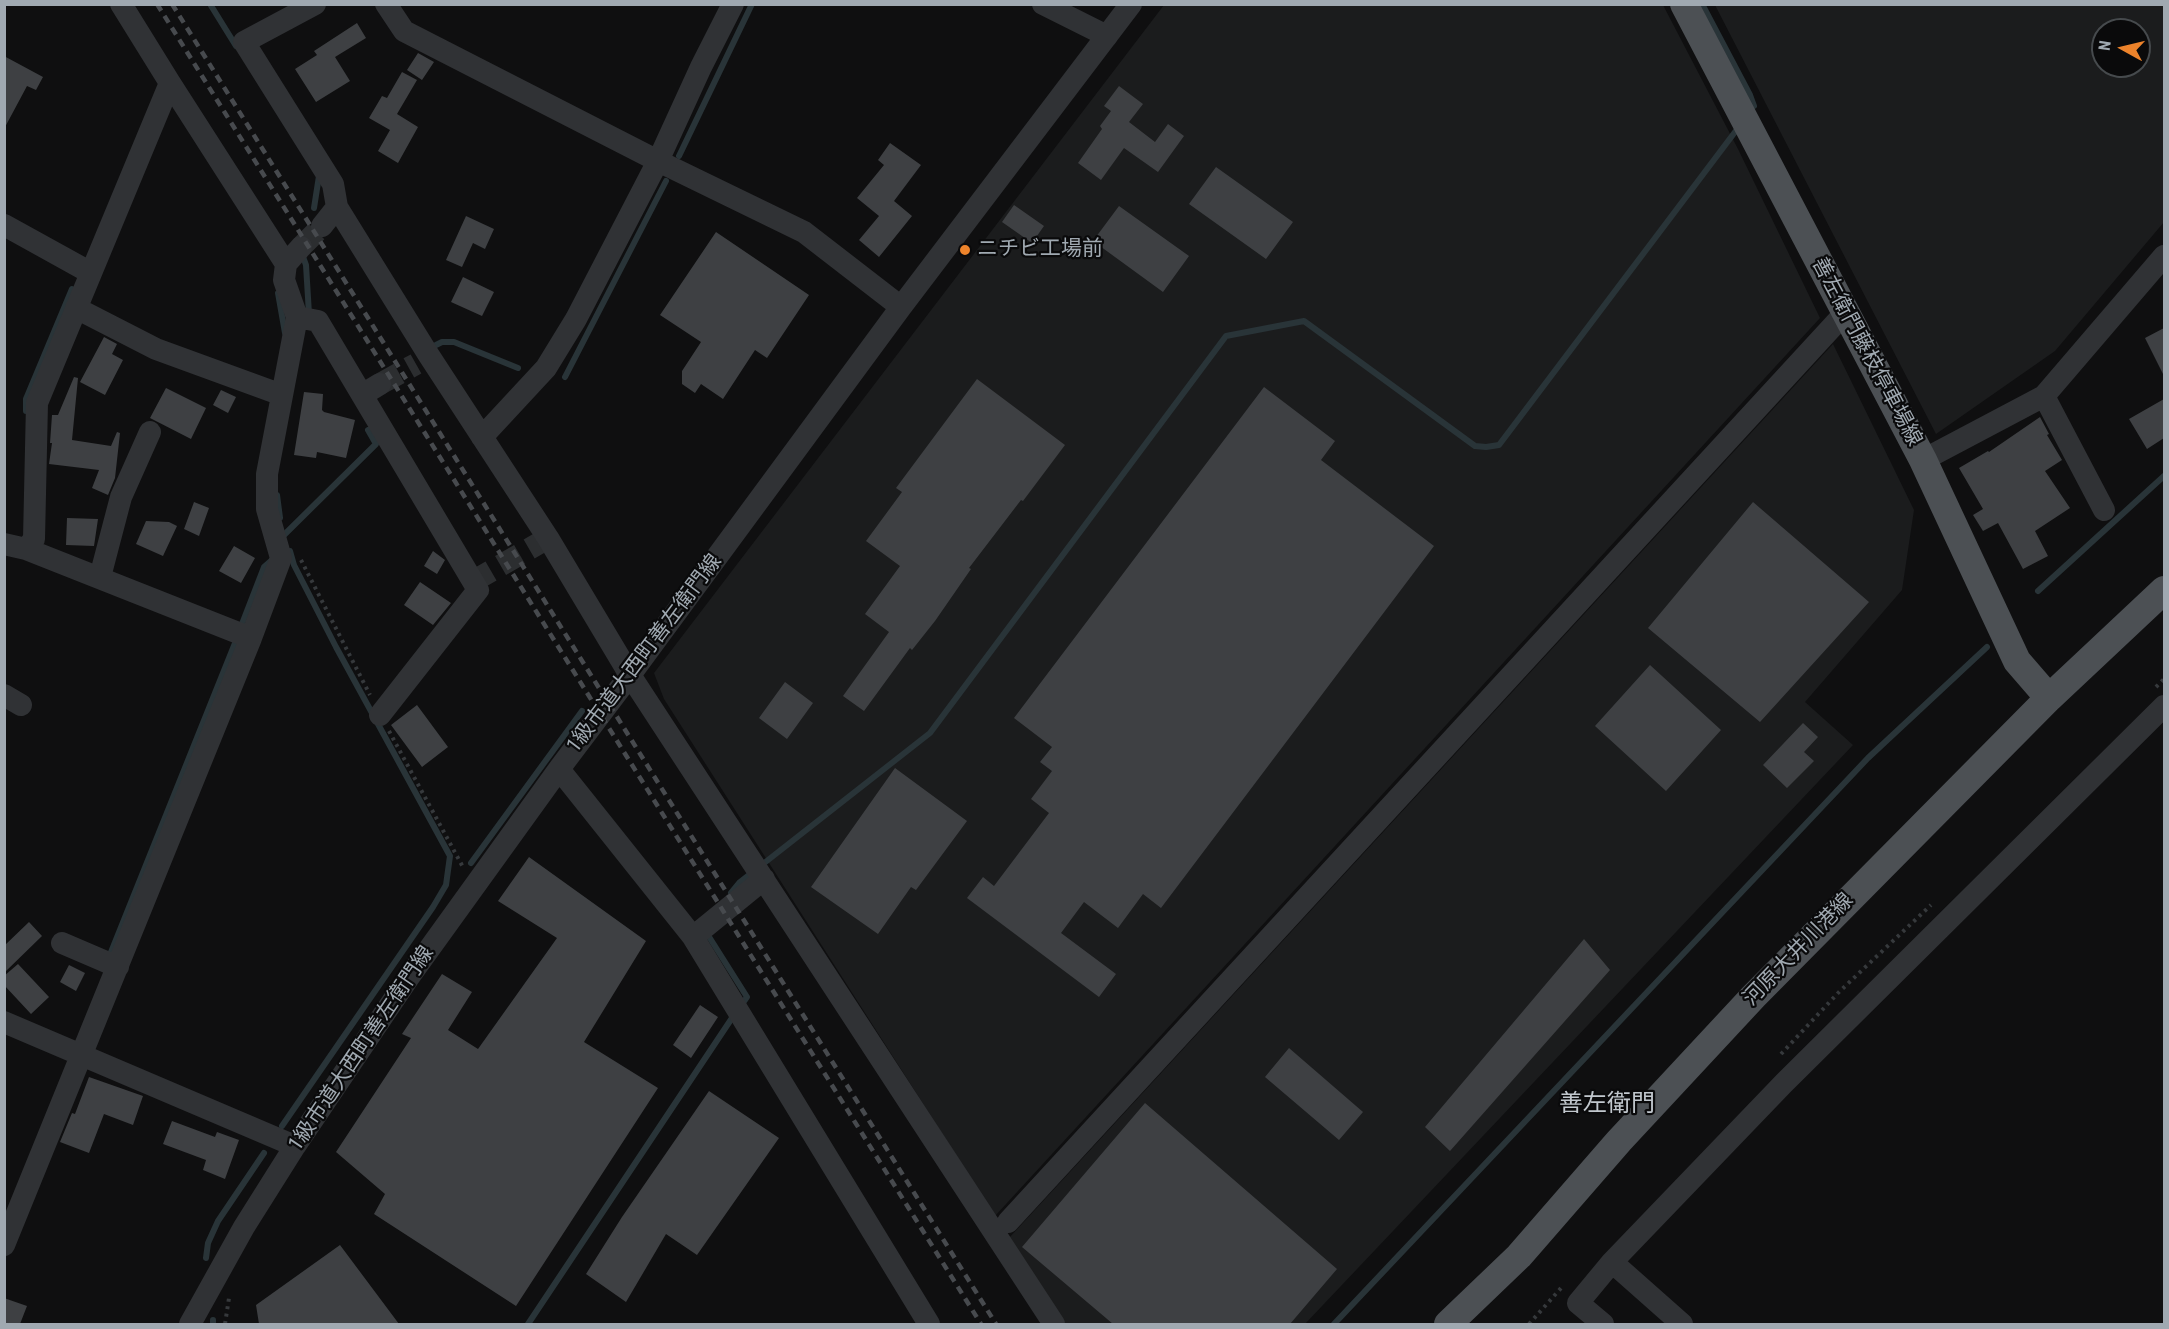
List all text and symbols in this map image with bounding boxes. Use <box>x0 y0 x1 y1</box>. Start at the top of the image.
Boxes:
north arrow <box>2091 18 2151 78</box>
text: N <box>2095 40 2115 52</box>
place label: ニチビ工場前 <box>977 237 1103 263</box>
marker: ニチビ工場前 <box>958 243 972 257</box>
street label: 善左衛門藤枝停車場線 <box>1806 253 1926 451</box>
street label: 1級市道大西町善左衛門線 <box>562 550 728 758</box>
street label: 河原大井川港線 <box>1739 888 1859 1012</box>
street label: 1級市道大西町善左衛門線 <box>284 942 440 1156</box>
district label: 善左衛門 <box>1559 1091 1655 1119</box>

